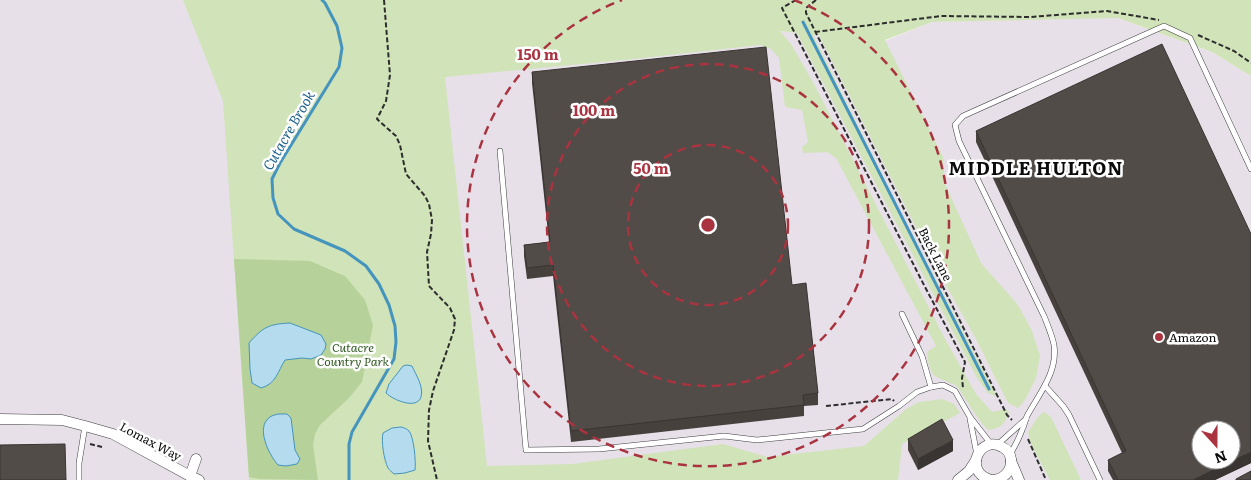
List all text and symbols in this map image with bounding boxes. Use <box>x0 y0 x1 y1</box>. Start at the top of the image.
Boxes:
text: 150 m <box>517 42 559 65</box>
water label: Cutacre Brook <box>257 86 319 174</box>
text: 100 m <box>573 98 615 121</box>
district label: MIDDLE HULTON <box>949 154 1123 181</box>
text: 50 m <box>633 156 669 179</box>
centre of rings <box>699 216 717 234</box>
street label: Back Lane <box>915 224 957 284</box>
place label: Amazon <box>1169 328 1216 346</box>
marker: Amazon <box>1153 331 1165 343</box>
park label: Cutacre Country Park <box>317 338 390 370</box>
street label: Lomax Way <box>117 417 185 465</box>
north arrow <box>1191 420 1241 470</box>
text: N <box>1212 447 1230 470</box>

